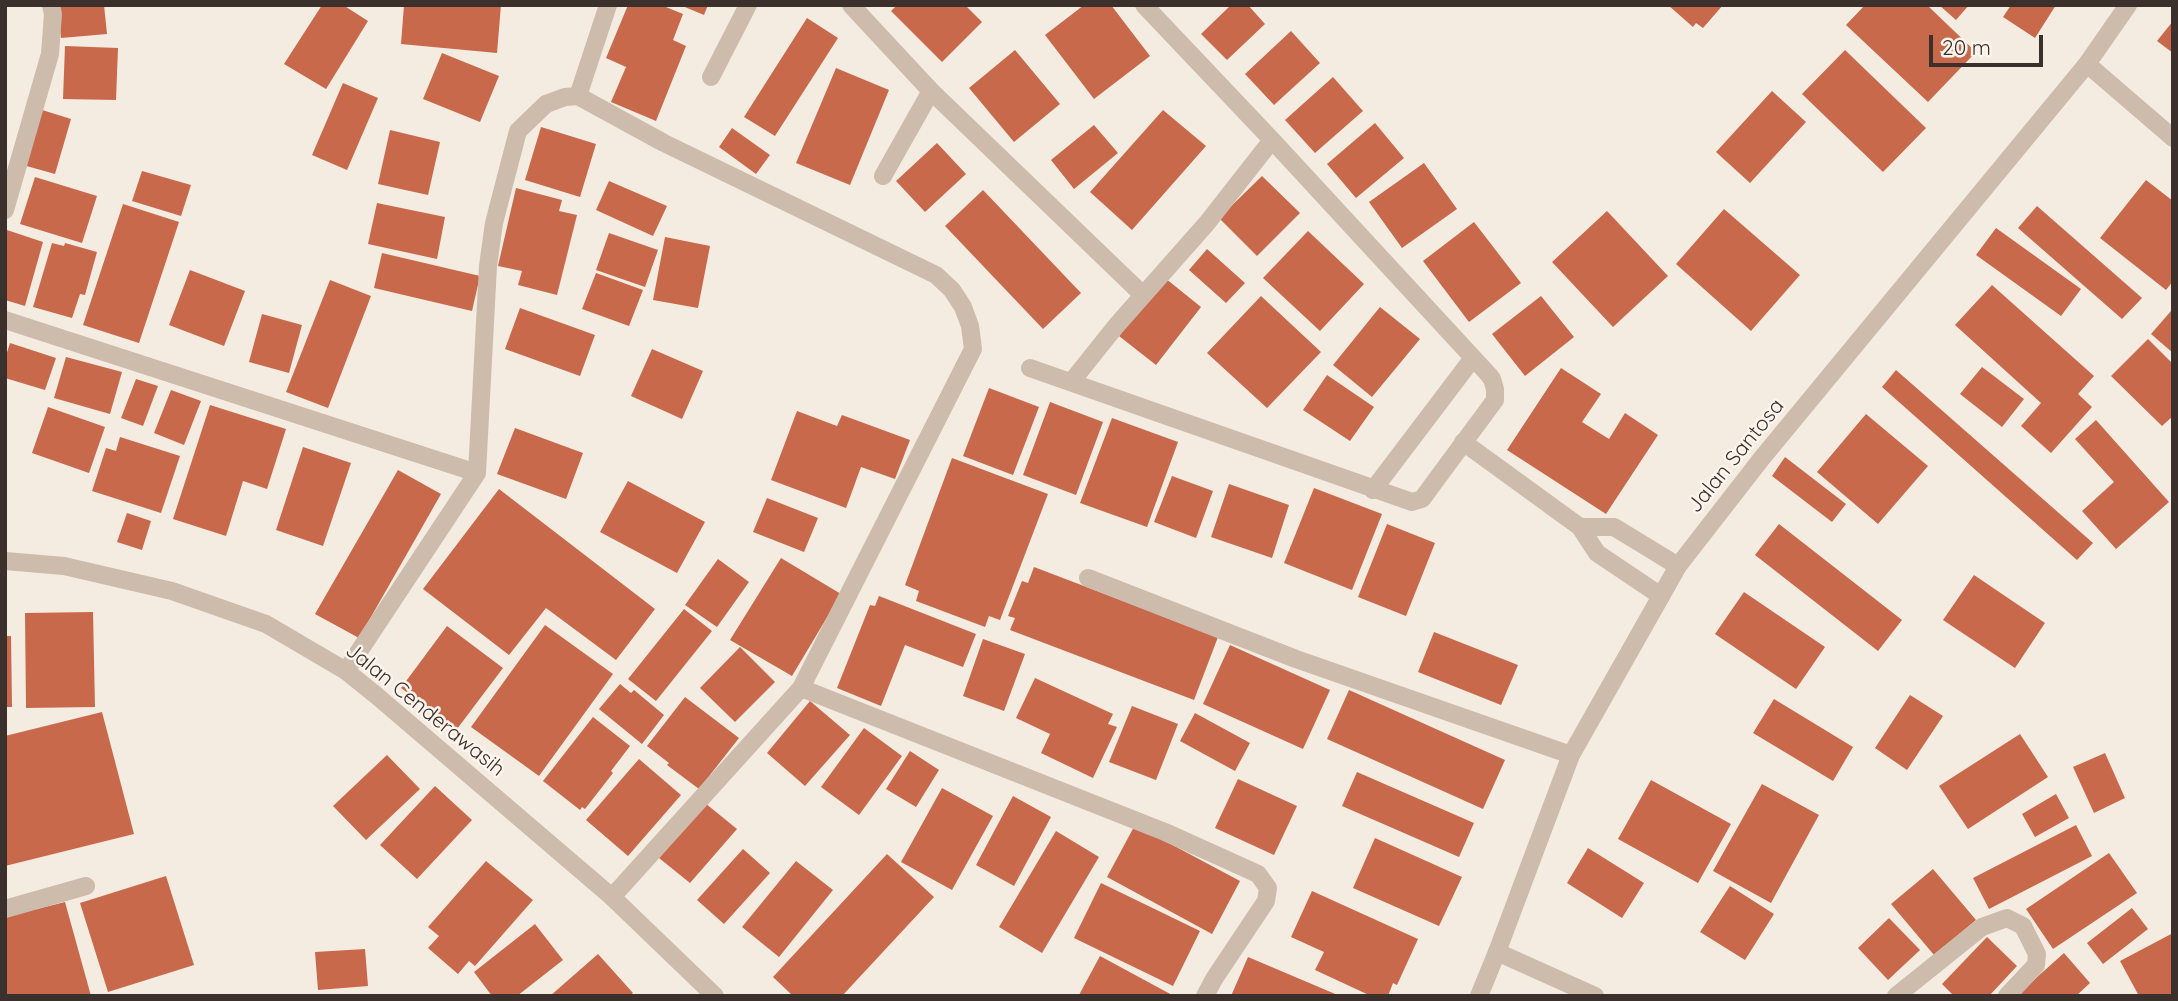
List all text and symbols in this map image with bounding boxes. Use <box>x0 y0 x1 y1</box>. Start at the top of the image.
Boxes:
scale bar <box>1933 21 2047 65</box>
text: 20 m <box>1942 34 1991 60</box>
street label: Jalan Santosa <box>1682 394 1790 518</box>
street label: Jalan Cenderawasih <box>340 638 510 782</box>

